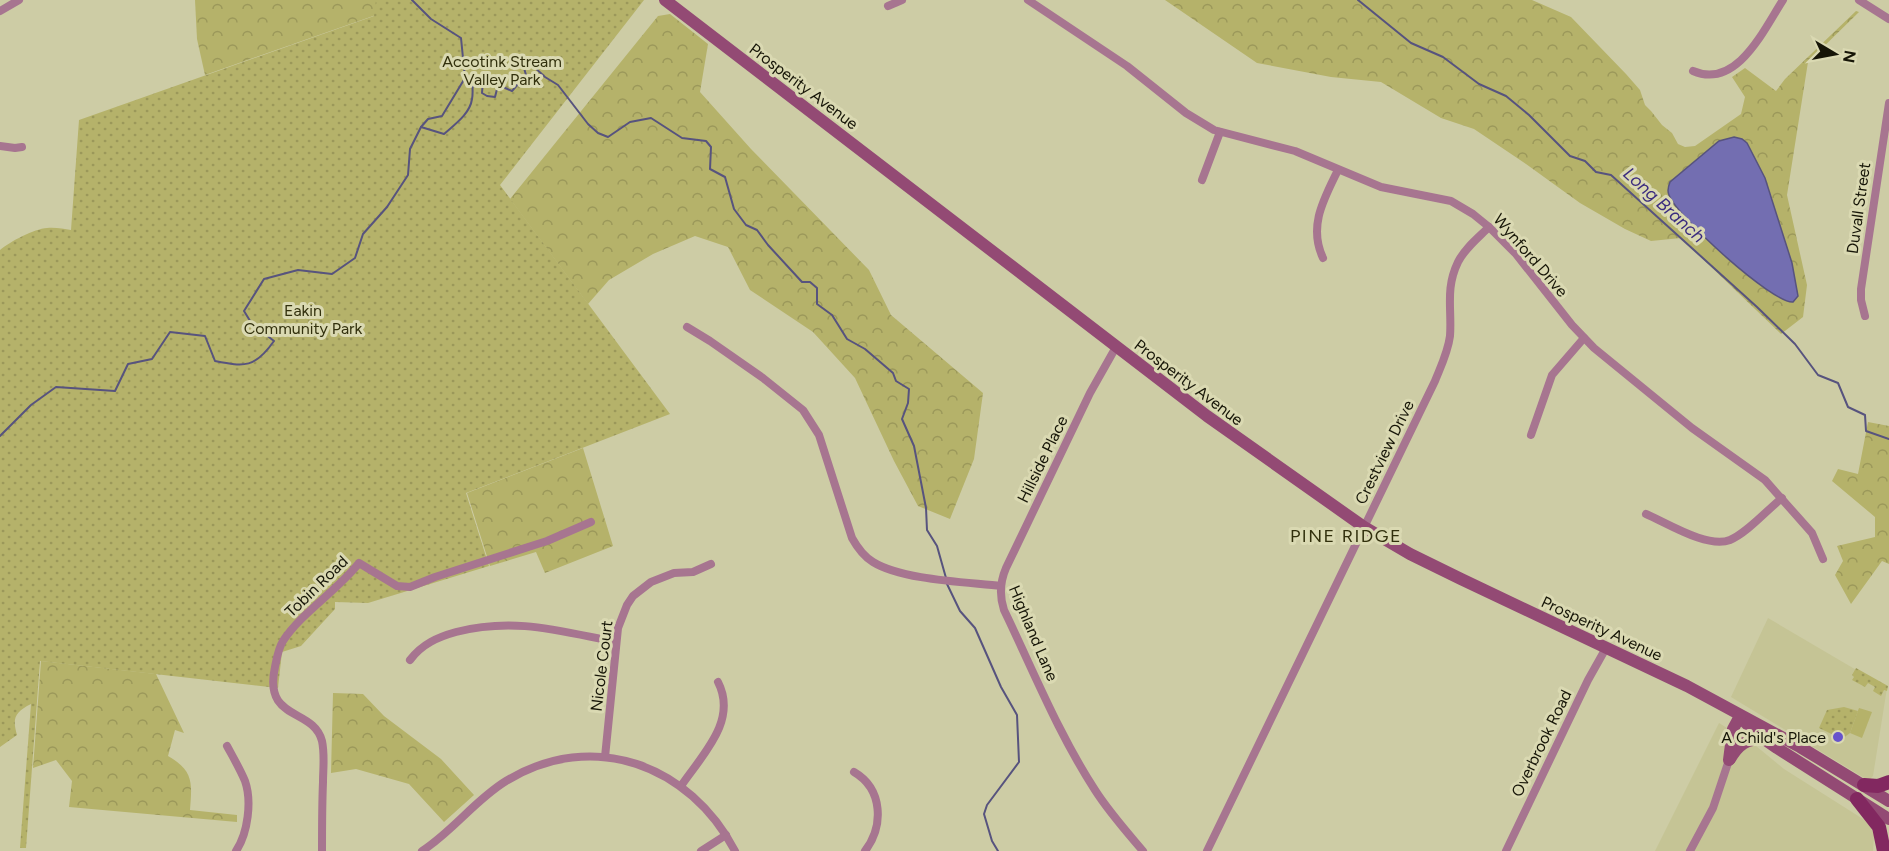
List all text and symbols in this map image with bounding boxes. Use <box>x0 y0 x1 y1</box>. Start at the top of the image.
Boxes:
north arrow <box>1805 24 1865 84</box>
street label: Prosperity Avenue <box>746 39 862 134</box>
text: N <box>1839 49 1860 64</box>
park label: Accotink Stream Valley Park <box>442 52 562 89</box>
street label: Duvall Street <box>1843 161 1874 255</box>
water label: Long Branch <box>1619 163 1709 247</box>
street label: Wynford Drive <box>1489 210 1572 301</box>
park label: Eakin Community Park <box>244 301 362 338</box>
street label: Prosperity Avenue <box>1131 335 1247 430</box>
street label: Crestview Drive <box>1351 397 1418 507</box>
street label: Hillside Place <box>1013 412 1072 506</box>
district label: PINE RIDGE <box>1290 525 1402 547</box>
street label: Tobin Road <box>281 552 352 621</box>
street label: Highland Lane <box>1005 582 1062 684</box>
street label: Prosperity Avenue <box>1538 592 1665 665</box>
street label: Nicole Court <box>586 620 616 713</box>
street label: Overbrook Road <box>1507 687 1576 800</box>
place label: A Child's Place <box>1721 728 1826 747</box>
marker: A Child's Place <box>1831 730 1845 744</box>

